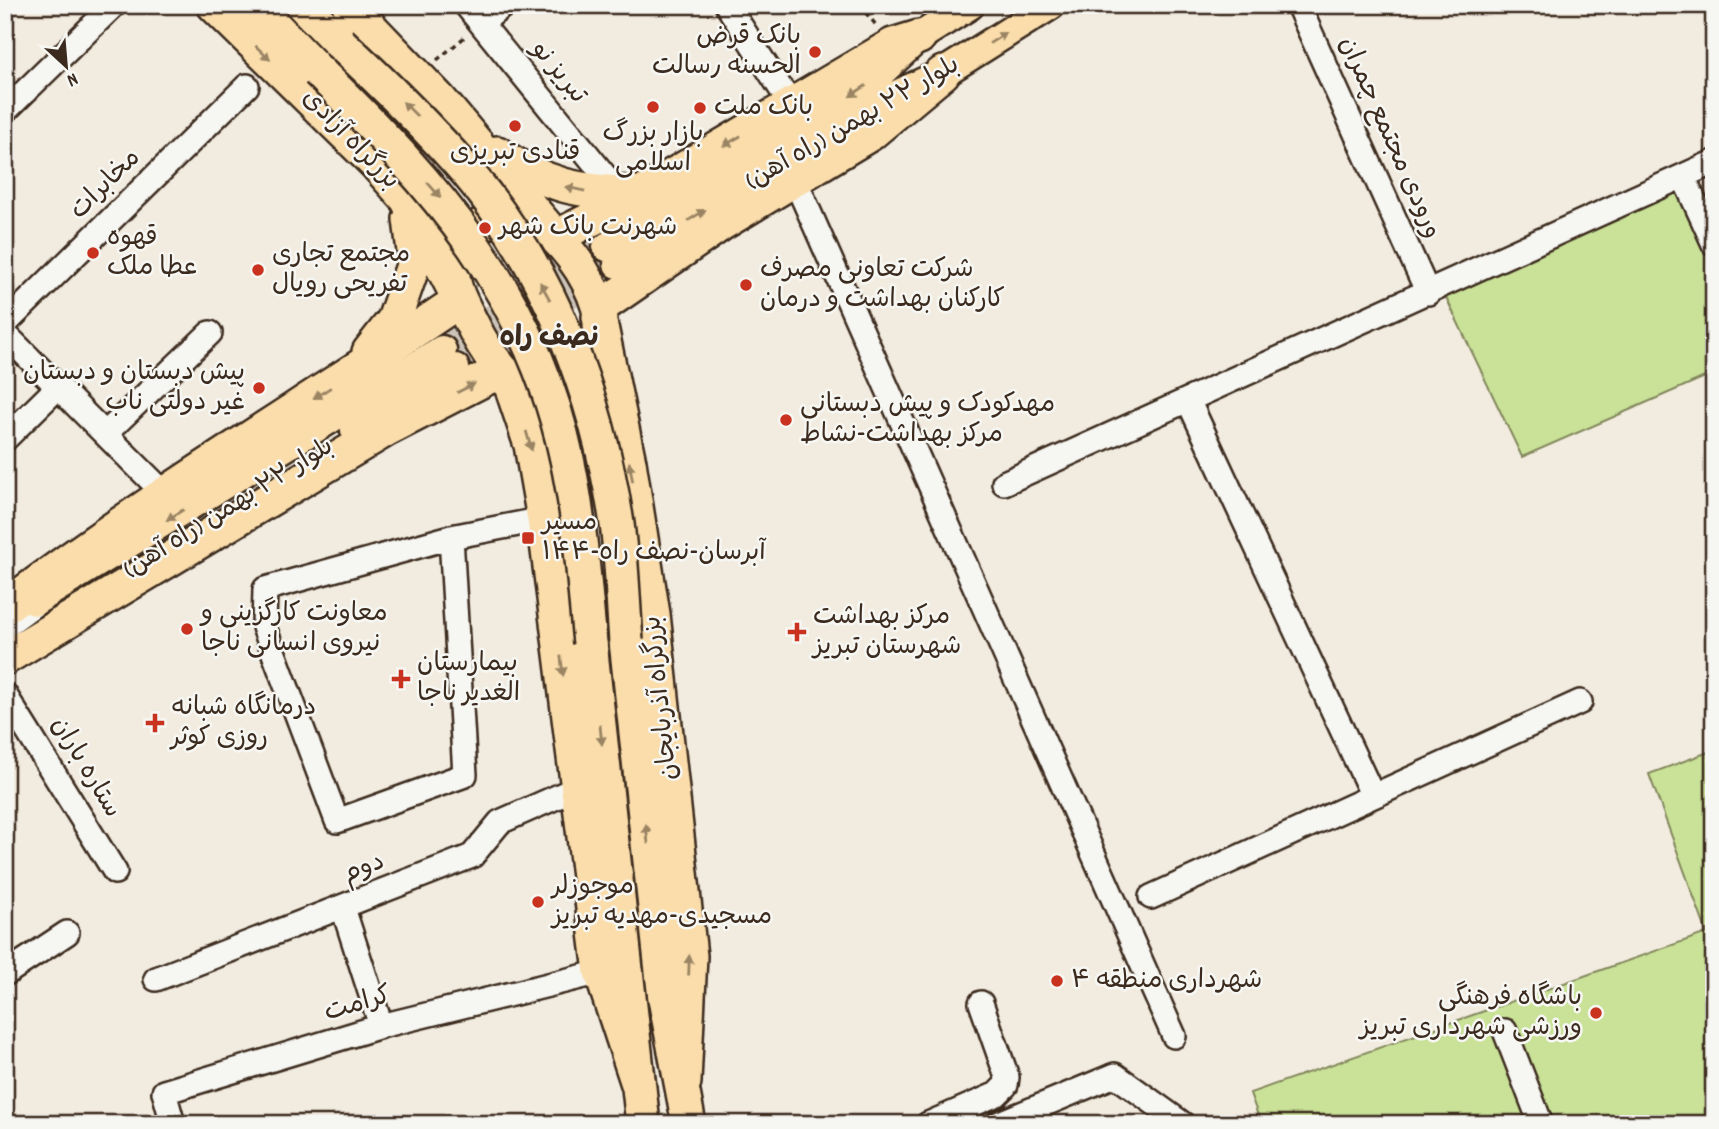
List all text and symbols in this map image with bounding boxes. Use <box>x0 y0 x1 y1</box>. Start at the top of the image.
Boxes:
place label: بانک قرض الحسنه رسالت <box>652 19 801 86</box>
street label: ورودی مجتمع چمران <box>1328 31 1450 245</box>
north arrow <box>32 32 102 102</box>
street label: تبریز نو <box>520 32 595 113</box>
one-way arrow <box>989 32 1008 45</box>
one-way arrow <box>254 44 271 60</box>
marker: بانک قرض الحسنه رسالت <box>807 44 823 60</box>
street label: بلوار ۲۲ بهمن (راه آهن) <box>739 47 967 201</box>
text: N <box>62 64 82 92</box>
street label: بزرگراه آزادی <box>292 81 408 199</box>
one-way arrow <box>849 84 867 98</box>
place label: بانک ملت <box>714 90 813 127</box>
marker: بازار بزرگ اسلامی <box>645 99 661 115</box>
marker: بانک ملت <box>692 100 708 116</box>
one-way arrow <box>401 101 418 118</box>
place label: بازار بزرگ اسلامی <box>602 116 704 183</box>
marker: قنادی تبریزی <box>507 118 523 134</box>
place label: قنادی تبریزی <box>450 135 580 172</box>
one-way arrow <box>722 135 741 147</box>
street label: مخابرات <box>62 141 150 229</box>
one-way arrow <box>426 182 441 199</box>
one-way arrow <box>564 183 586 194</box>
one-way arrow <box>687 209 707 222</box>
place label: شهرنت بانک شهر <box>497 210 677 247</box>
place label: قهوه عطا ملک <box>107 220 197 287</box>
marker: شهرنت بانک شهر <box>477 220 493 236</box>
place label: مجتمع تجاری تفریحی رویال <box>272 237 410 304</box>
marker: قهوه عطا ملک <box>85 245 101 261</box>
place label: شرکت تعاونی مصرف کارکنان بهداشت و درمان <box>760 252 1005 319</box>
marker: مجتمع تجاری تفریحی رویال <box>250 262 266 278</box>
marker: شرکت تعاونی مصرف کارکنان بهداشت و درمان <box>738 277 754 293</box>
one-way arrow <box>539 281 551 300</box>
district label: نصف راه <box>499 320 599 360</box>
place label: پیش دبستان و دبستان غیر دولتی ناب <box>23 355 245 422</box>
marker: پیش دبستان و دبستان غیر دولتی ناب <box>251 380 267 396</box>
one-way arrow <box>456 383 476 394</box>
one-way arrow <box>312 386 331 399</box>
place label: مهدکودک و پیش دبستانی مرکز بهداشت-نشاط <box>800 387 1055 454</box>
marker: مهدکودک و پیش دبستانی مرکز بهداشت-نشاط <box>778 412 794 428</box>
street label: بلوار ۲۲ بهمن (راه آهن) <box>117 429 341 589</box>
one-way arrow <box>524 431 534 452</box>
one-way arrow <box>625 461 636 483</box>
place label: مسیر ۱۴۴-آبرسان-نصف راه <box>540 505 767 572</box>
one-way arrow <box>166 509 185 521</box>
marker: مسیر ۱۴۴-آبرسان-نصف راه <box>520 530 536 546</box>
place label: معاونت کارگزینی و نیروی انسانی ناجا <box>199 596 388 663</box>
place label: مرکز بهداشت شهرستان تبریز <box>811 599 962 666</box>
street label: بزرگراه آذربایجان <box>635 614 689 782</box>
marker: معاونت کارگزینی و نیروی انسانی ناجا <box>179 621 195 637</box>
marker: مرکز بهداشت شهرستان تبریز <box>787 622 807 642</box>
place label: بیمارستان الغدیر ناجا <box>417 646 520 713</box>
one-way arrow <box>556 655 567 677</box>
marker: بیمارستان الغدیر ناجا <box>391 669 411 689</box>
place label: درمانگاه شبانه روزی کوثر <box>169 690 316 757</box>
street label: ستاره باران <box>40 710 130 826</box>
marker: درمانگاه شبانه روزی کوثر <box>145 713 165 733</box>
one-way arrow <box>595 725 606 747</box>
one-way arrow <box>641 823 652 845</box>
street label: دوم <box>337 844 391 894</box>
place label: موجوزلر مسجیدی-مهدیه تبریز <box>550 869 772 936</box>
marker: موجوزلر مسجیدی-مهدیه تبریز <box>530 894 546 910</box>
one-way arrow <box>684 954 695 976</box>
place label: شهرداری منطقه ۴ <box>1071 963 1262 1000</box>
marker: شهرداری منطقه ۴ <box>1049 973 1065 989</box>
street label: کرامت <box>320 978 396 1032</box>
place label: باشگاه فرهنگی ورزشی شهرداری تبریز <box>1358 980 1582 1047</box>
marker: باشگاه فرهنگی ورزشی شهرداری تبریز <box>1588 1005 1604 1021</box>

